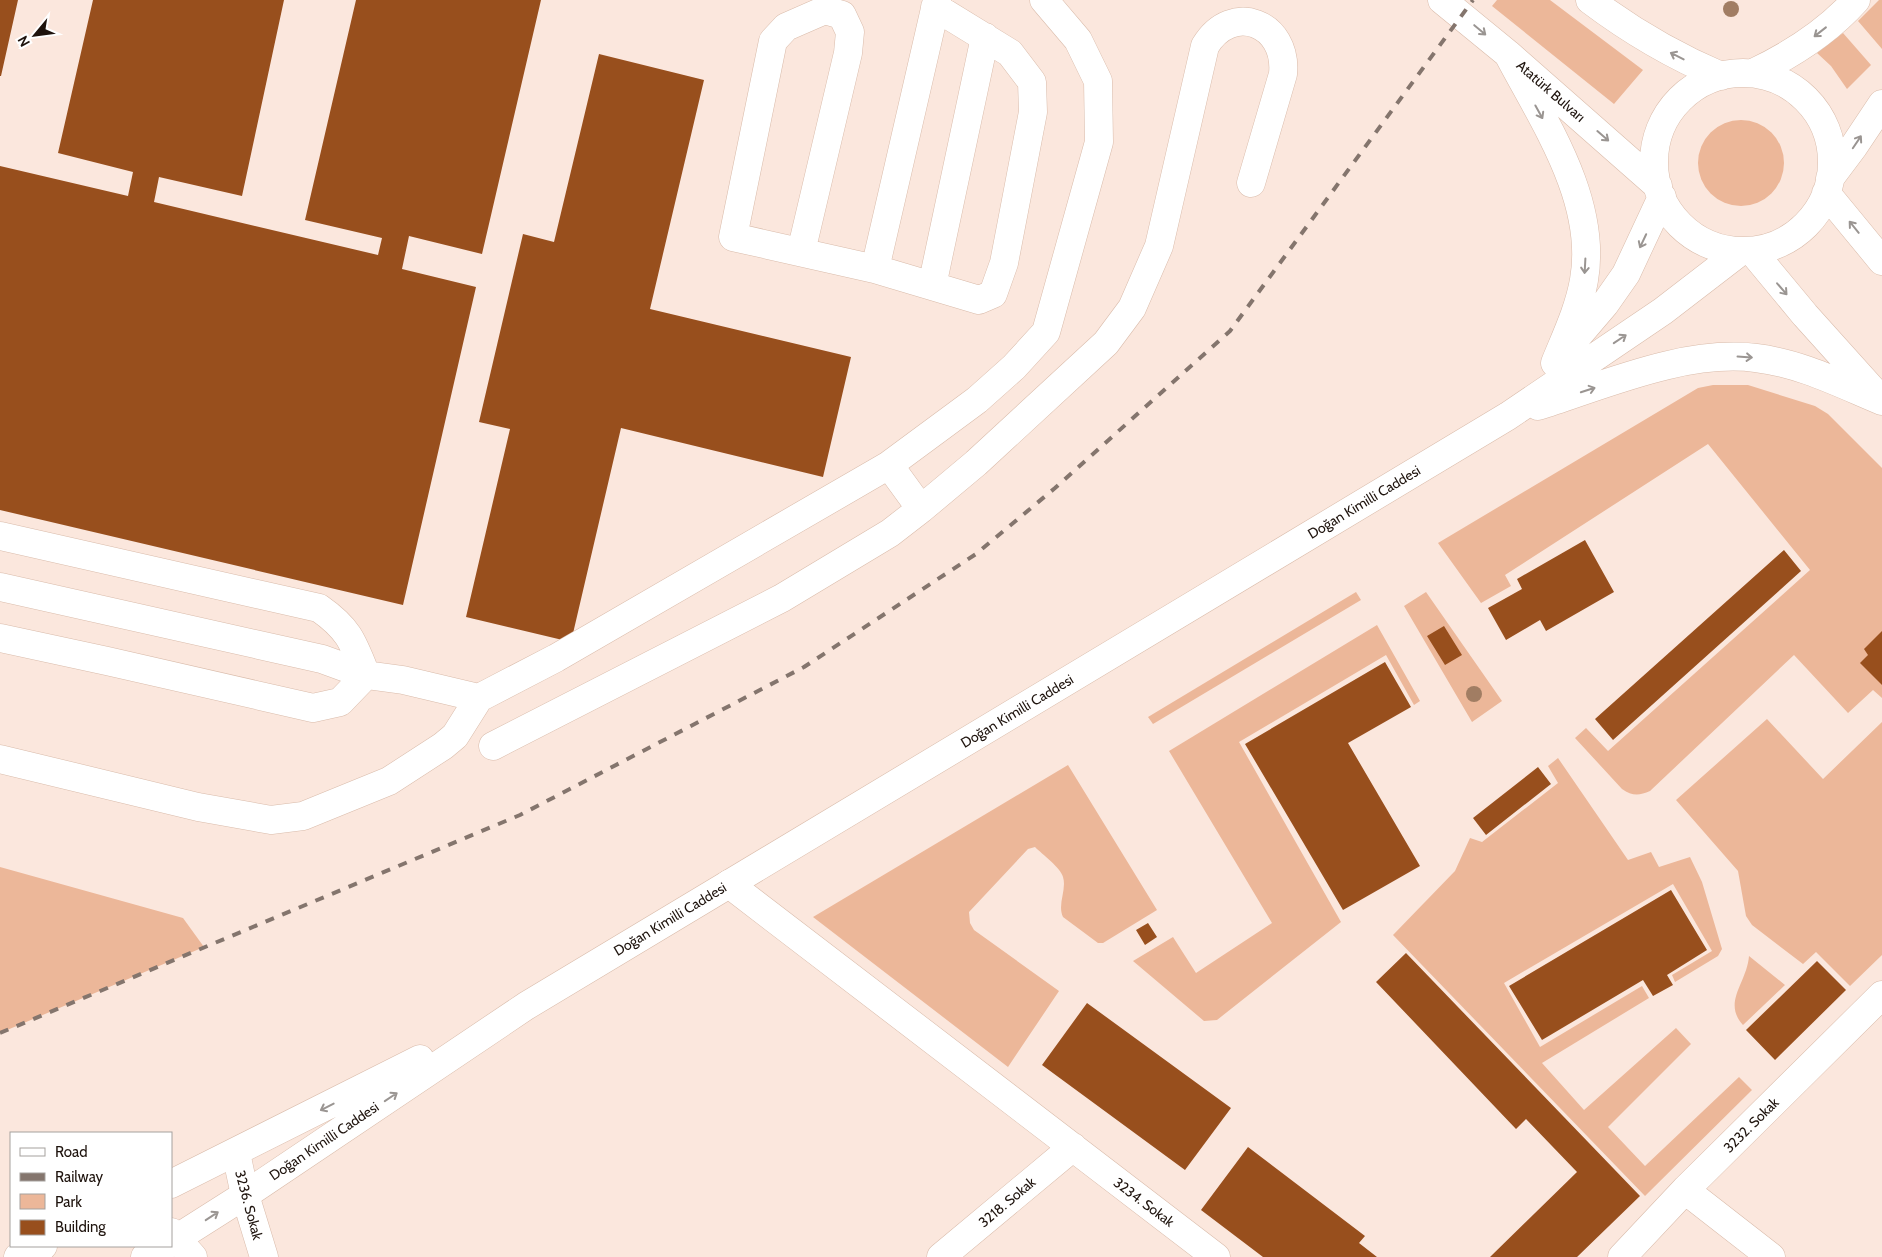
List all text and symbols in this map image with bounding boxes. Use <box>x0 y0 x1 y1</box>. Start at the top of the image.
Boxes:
north arrow <box>10 10 60 60</box>
one-way arrow <box>1474 24 1487 36</box>
one-way arrow <box>1813 26 1826 37</box>
text: N <box>13 33 34 50</box>
one-way arrow <box>1670 51 1685 60</box>
street label: Atatürk Bulvarı <box>1513 56 1589 126</box>
one-way arrow <box>1534 105 1544 120</box>
one-way arrow <box>1596 131 1609 142</box>
one-way arrow <box>1852 135 1862 149</box>
one-way arrow <box>1849 221 1860 234</box>
one-way arrow <box>1637 234 1647 249</box>
one-way arrow <box>1580 257 1590 273</box>
one-way arrow <box>1777 282 1788 295</box>
one-way arrow <box>1613 334 1627 344</box>
one-way arrow <box>1737 352 1753 362</box>
one-way arrow <box>1579 385 1595 395</box>
street label: Doğan Kimilli Caddesi <box>1304 461 1424 543</box>
street label: Doğan Kimilli Caddesi <box>957 670 1077 752</box>
street label: Doğan Kimilli Caddesi <box>610 878 730 960</box>
one-way arrow <box>384 1091 398 1101</box>
street label: 3232. Sokak <box>1720 1093 1783 1156</box>
street label: Doğan Kimilli Caddesi <box>266 1098 382 1184</box>
one-way arrow <box>319 1102 334 1112</box>
legend <box>10 1132 172 1247</box>
text: Road <box>55 1143 88 1161</box>
text: Railway <box>55 1168 104 1186</box>
street label: 3236. Sokak <box>231 1168 267 1243</box>
street label: 3218. Sokak <box>975 1172 1040 1231</box>
street label: 3234. Sokak <box>1110 1173 1179 1231</box>
text: Park <box>55 1193 82 1211</box>
one-way arrow <box>205 1211 219 1221</box>
text: Building <box>55 1218 106 1236</box>

